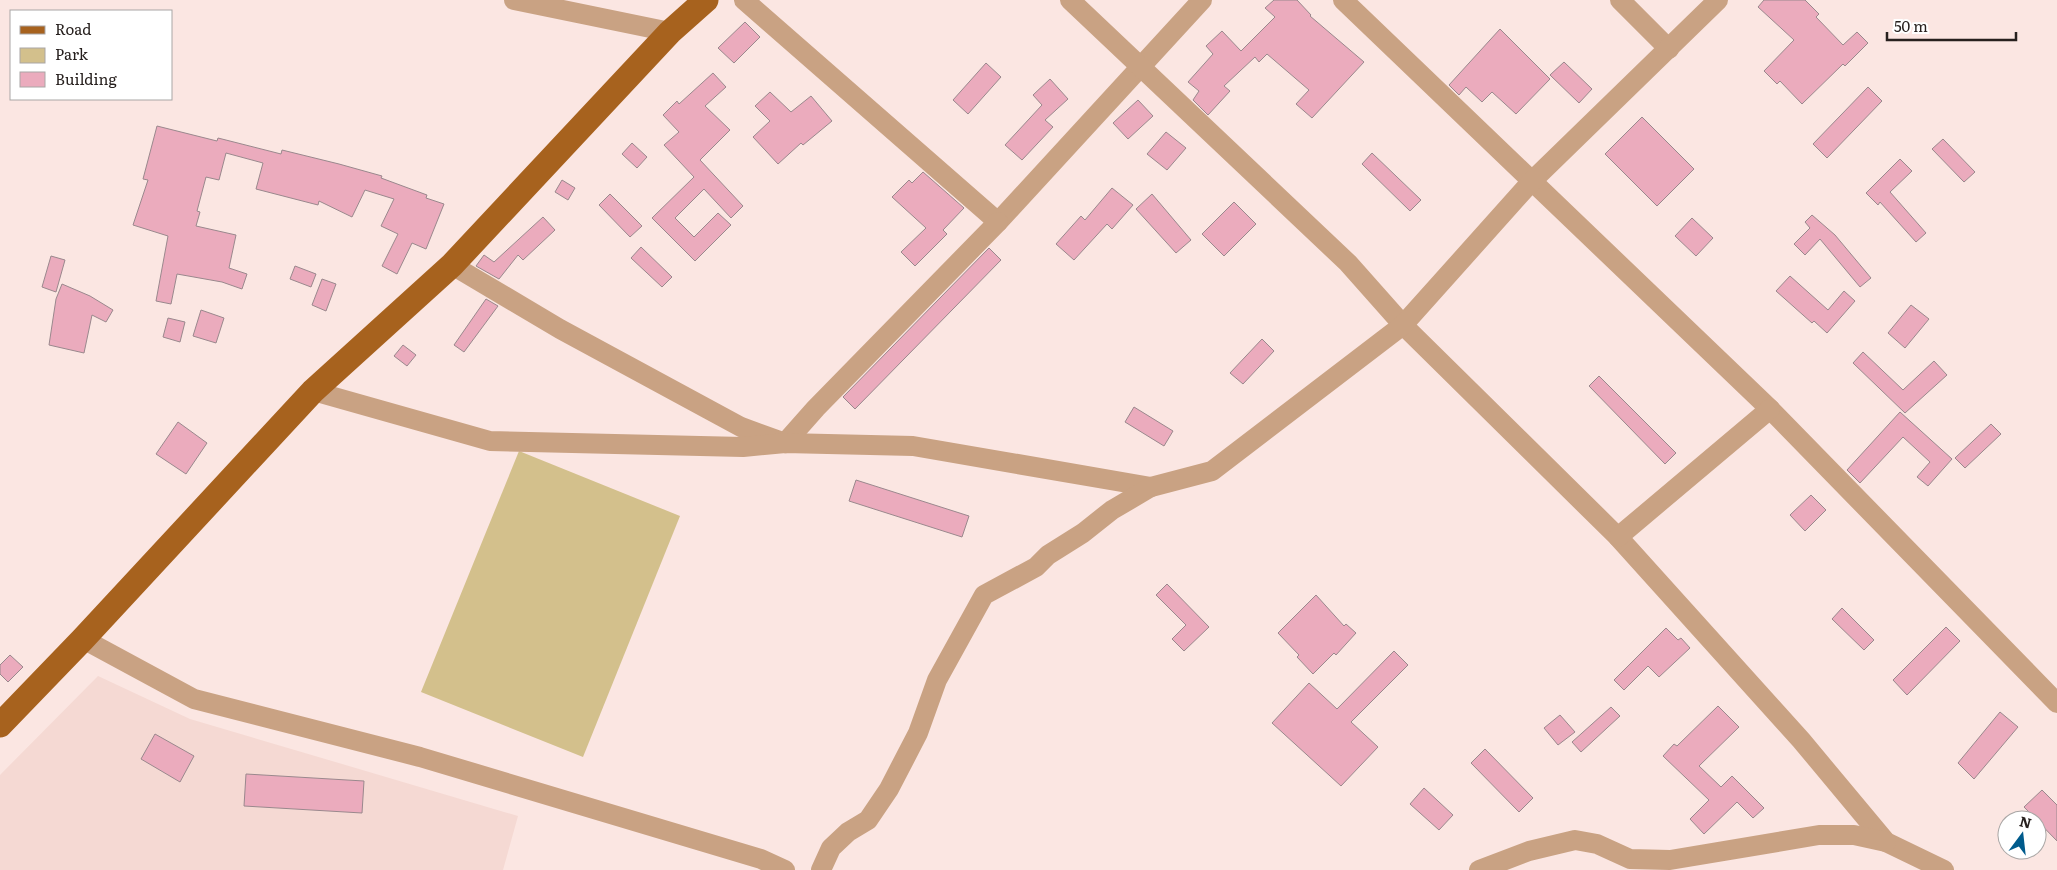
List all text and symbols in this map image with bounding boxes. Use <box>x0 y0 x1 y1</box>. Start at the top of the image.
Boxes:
legend <box>10 10 172 100</box>
scale bar <box>1887 10 2016 42</box>
text: 50 m <box>1894 14 1928 37</box>
text: Road <box>55 17 91 40</box>
text: Park <box>55 42 89 65</box>
text: Building <box>55 67 117 90</box>
north arrow <box>1997 810 2047 860</box>
text: N <box>2017 810 2034 833</box>

